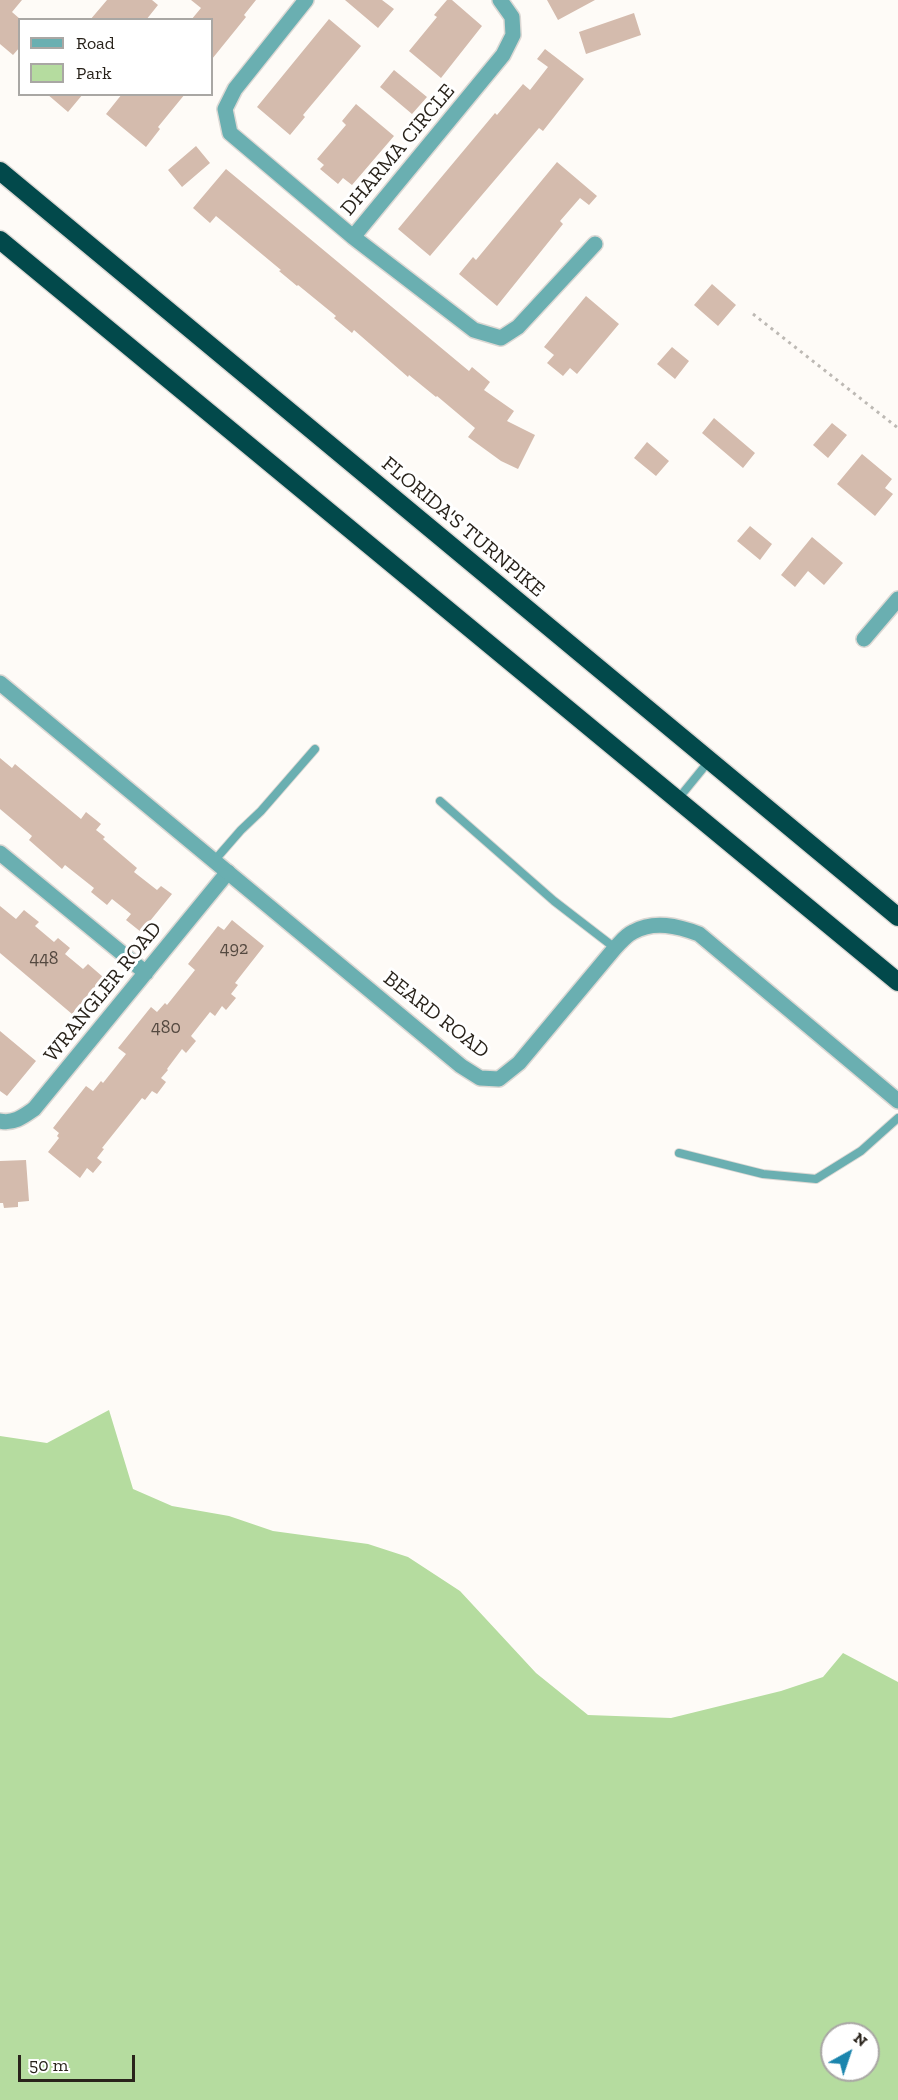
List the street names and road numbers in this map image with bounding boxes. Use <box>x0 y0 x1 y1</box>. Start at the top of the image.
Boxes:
street label: DHARMA CIRCLE <box>336 79 460 221</box>
street label: FLORIDA'S TURNPIKE <box>376 451 550 603</box>
street label: WRANGLER ROAD <box>39 917 167 1067</box>
street label: BEARD ROAD <box>378 966 494 1064</box>

